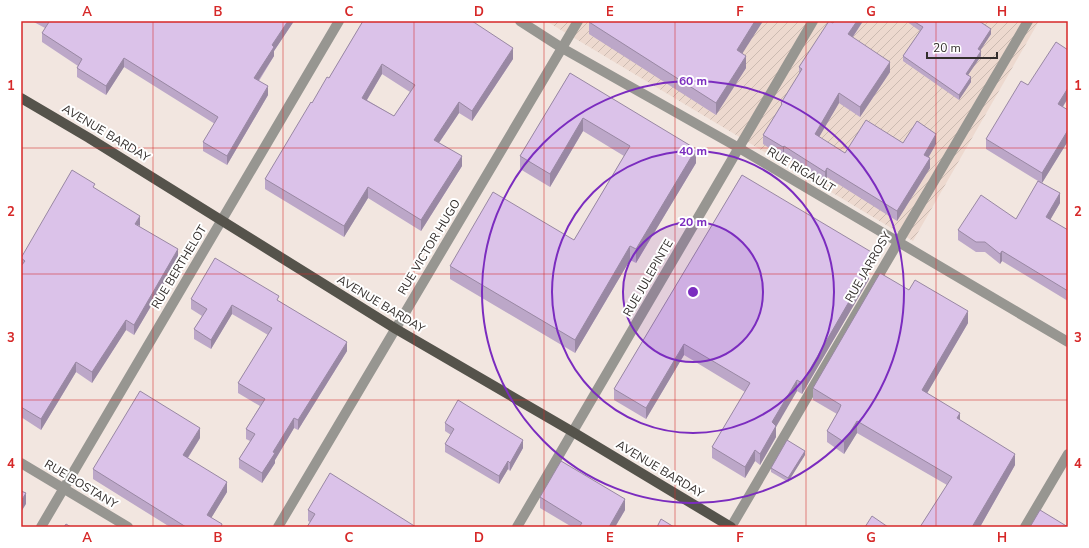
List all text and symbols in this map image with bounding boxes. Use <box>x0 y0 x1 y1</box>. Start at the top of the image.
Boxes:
text: A <box>82 3 92 21</box>
text: B <box>214 3 223 21</box>
text: C <box>345 3 354 21</box>
text: D <box>474 3 484 21</box>
text: E <box>606 3 614 21</box>
text: F <box>736 3 744 21</box>
text: G <box>866 3 876 21</box>
text: H <box>997 3 1007 21</box>
scale bar <box>927 34 997 60</box>
text: 20 m <box>933 40 961 56</box>
text: 60 m <box>679 73 707 89</box>
text: 1 <box>7 77 15 95</box>
text: 1 <box>1074 77 1082 95</box>
street label: AVENUE BARDAY <box>59 100 154 166</box>
text: 40 m <box>679 143 707 159</box>
street label: RUE RIGAULT <box>764 143 838 197</box>
street label: RUE VICTOR HUGO <box>394 196 464 298</box>
text: 2 <box>7 203 15 221</box>
text: 2 <box>1074 203 1082 221</box>
text: 20 m <box>679 214 707 230</box>
street label: RUE BERTHELOT <box>148 221 211 312</box>
street label: RUE JARROSY <box>841 228 895 305</box>
street label: RUE JULEPINTE <box>619 236 677 320</box>
street label: AVENUE BARDAY <box>334 271 429 337</box>
centre of rings <box>686 285 700 299</box>
text: 3 <box>7 329 15 347</box>
text: 3 <box>1074 329 1082 347</box>
street label: AVENUE BARDAY <box>613 436 708 502</box>
text: 4 <box>7 455 15 473</box>
text: 4 <box>1074 455 1082 473</box>
street label: RUE BOSTANY <box>42 456 121 513</box>
text: A <box>82 529 92 547</box>
text: B <box>214 529 223 547</box>
text: C <box>345 529 354 547</box>
text: D <box>474 529 484 547</box>
text: E <box>606 529 614 547</box>
text: F <box>736 529 744 547</box>
text: G <box>866 529 876 547</box>
text: H <box>997 529 1007 547</box>

